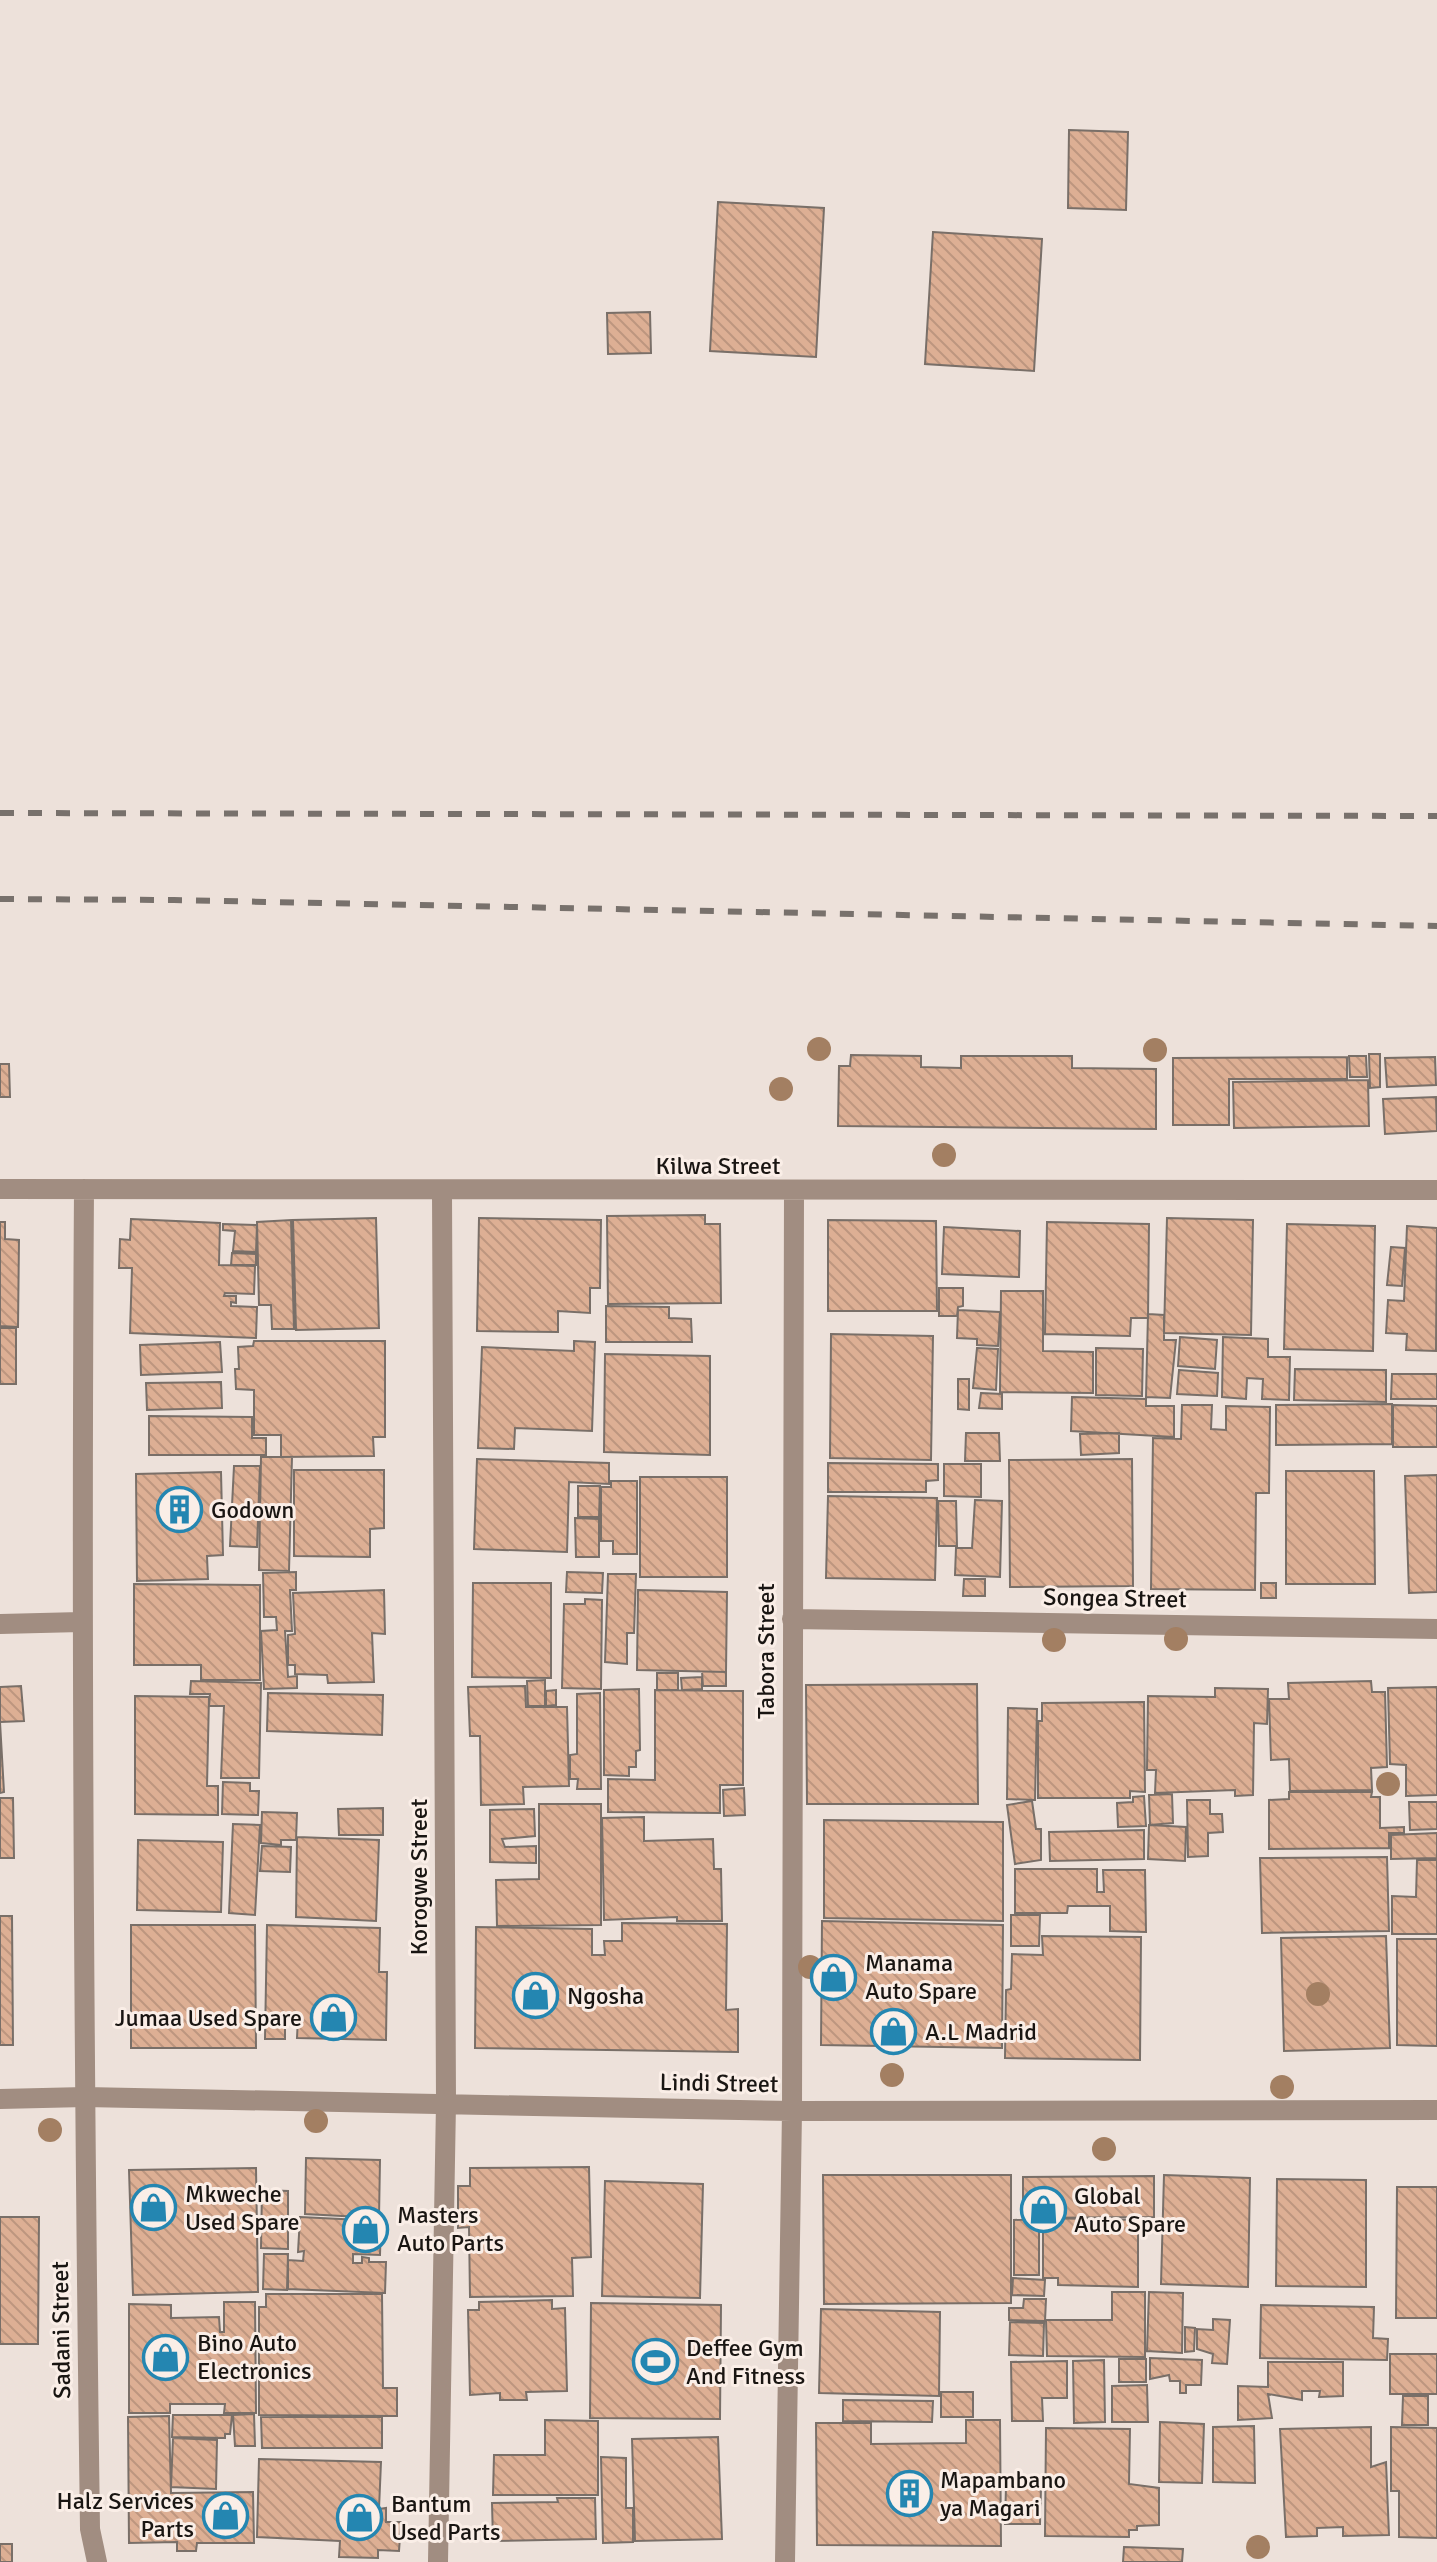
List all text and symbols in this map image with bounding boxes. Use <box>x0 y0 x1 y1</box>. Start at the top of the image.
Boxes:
street label: Kilwa Street <box>656 1151 780 1181</box>
building icon: Godown <box>156 1486 204 1534</box>
place label: Godown <box>211 1495 294 1525</box>
street label: Songea Street <box>1043 1582 1187 1614</box>
street label: Tabora Street <box>751 1583 781 1719</box>
street label: Korogwe Street <box>404 1799 434 1955</box>
place label: Manama Auto Spare <box>865 1948 977 2006</box>
shop icon: Manama Auto Spare <box>810 1953 858 2001</box>
shop icon: Ngosha <box>512 1972 560 2020</box>
place label: Ngosha <box>567 1981 644 2011</box>
shop icon: Jumaa Used Spare <box>309 1994 357 2042</box>
place label: Jumaa Used Spare <box>115 2003 302 2033</box>
shop icon: A.L Madrid <box>870 2008 918 2056</box>
place label: A.L Madrid <box>925 2017 1037 2047</box>
street label: Lindi Street <box>659 2067 779 2099</box>
place label: Mkweche Used Spare <box>185 2179 300 2237</box>
place label: Global Auto Spare <box>1074 2181 1186 2239</box>
shop icon: Mkweche Used Spare <box>130 2184 178 2232</box>
shop icon: Global Auto Spare <box>1019 2186 1067 2234</box>
place label: Masters Auto Parts <box>397 2200 504 2258</box>
shop icon: Masters Auto Parts <box>342 2205 390 2253</box>
street label: Sadani Street <box>45 2261 77 2399</box>
place label: Bino Auto Electronics <box>197 2328 311 2386</box>
shop icon: Bino Auto Electronics <box>142 2333 190 2381</box>
place label: Deffee Gym And Fitness <box>686 2333 805 2391</box>
sports icon: Deffee Gym And Fitness <box>631 2338 679 2386</box>
place label: Mapambano ya Magari <box>940 2465 1066 2523</box>
building icon: Mapambano ya Magari <box>885 2470 933 2518</box>
place label: Halz Services Parts <box>56 2486 194 2544</box>
place label: Bantum Used Parts <box>391 2489 500 2547</box>
shop icon: Halz Services Parts <box>201 2491 249 2539</box>
shop icon: Bantum Used Parts <box>336 2494 384 2542</box>

